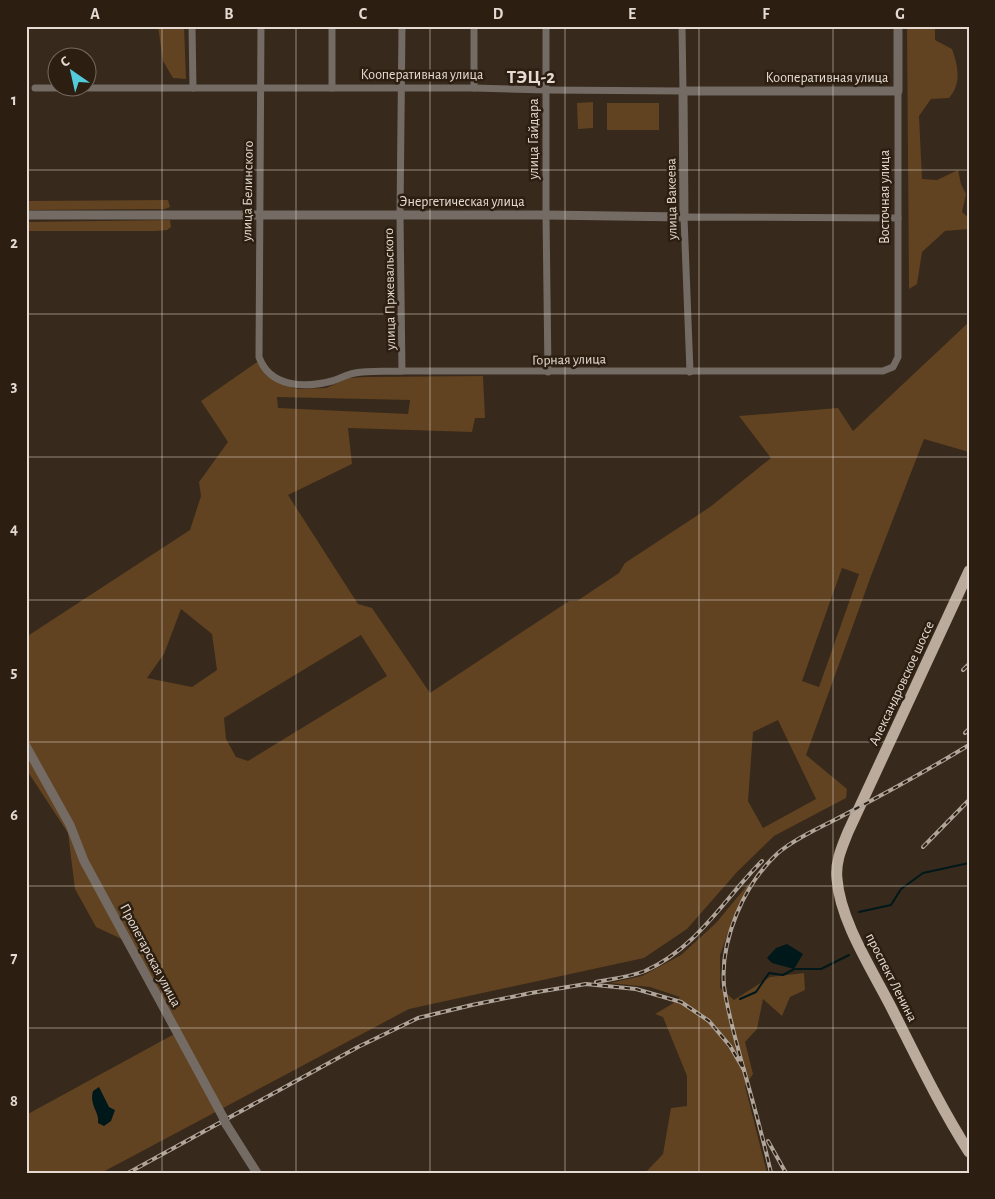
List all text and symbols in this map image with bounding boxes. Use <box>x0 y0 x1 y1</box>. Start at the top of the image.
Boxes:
text: A <box>90 6 100 22</box>
text: B <box>224 6 234 22</box>
text: C <box>359 6 368 22</box>
text: D <box>493 6 504 22</box>
text: E <box>628 6 636 22</box>
text: F <box>762 6 770 22</box>
text: G <box>895 6 905 22</box>
north arrow <box>48 48 98 98</box>
text: С <box>58 54 73 70</box>
street label: Кооперативная улица <box>361 68 484 82</box>
district label: ТЭЦ-2 <box>507 68 555 87</box>
street label: Кооперативная улица <box>766 71 889 85</box>
text: 1 <box>11 92 17 108</box>
street label: улица Гайдара <box>527 98 541 181</box>
street label: улица Белинского <box>240 140 256 243</box>
street label: Восточная улица <box>878 149 892 244</box>
street label: улица Вакеева <box>664 157 680 241</box>
street label: Энергетическая улица <box>399 195 525 209</box>
street label: улица Пржевальского <box>382 228 398 351</box>
text: 2 <box>10 235 18 251</box>
street label: Горная улица <box>532 352 607 368</box>
text: 3 <box>11 378 18 394</box>
text: 4 <box>10 521 18 537</box>
street label: Александровское шоссе <box>867 619 937 748</box>
text: 5 <box>11 664 18 680</box>
text: 6 <box>10 807 18 823</box>
street label: Пролетарская улица <box>117 902 183 1010</box>
street label: проспект Ленина <box>863 931 920 1024</box>
text: 7 <box>11 950 18 966</box>
text: 8 <box>10 1093 18 1109</box>

